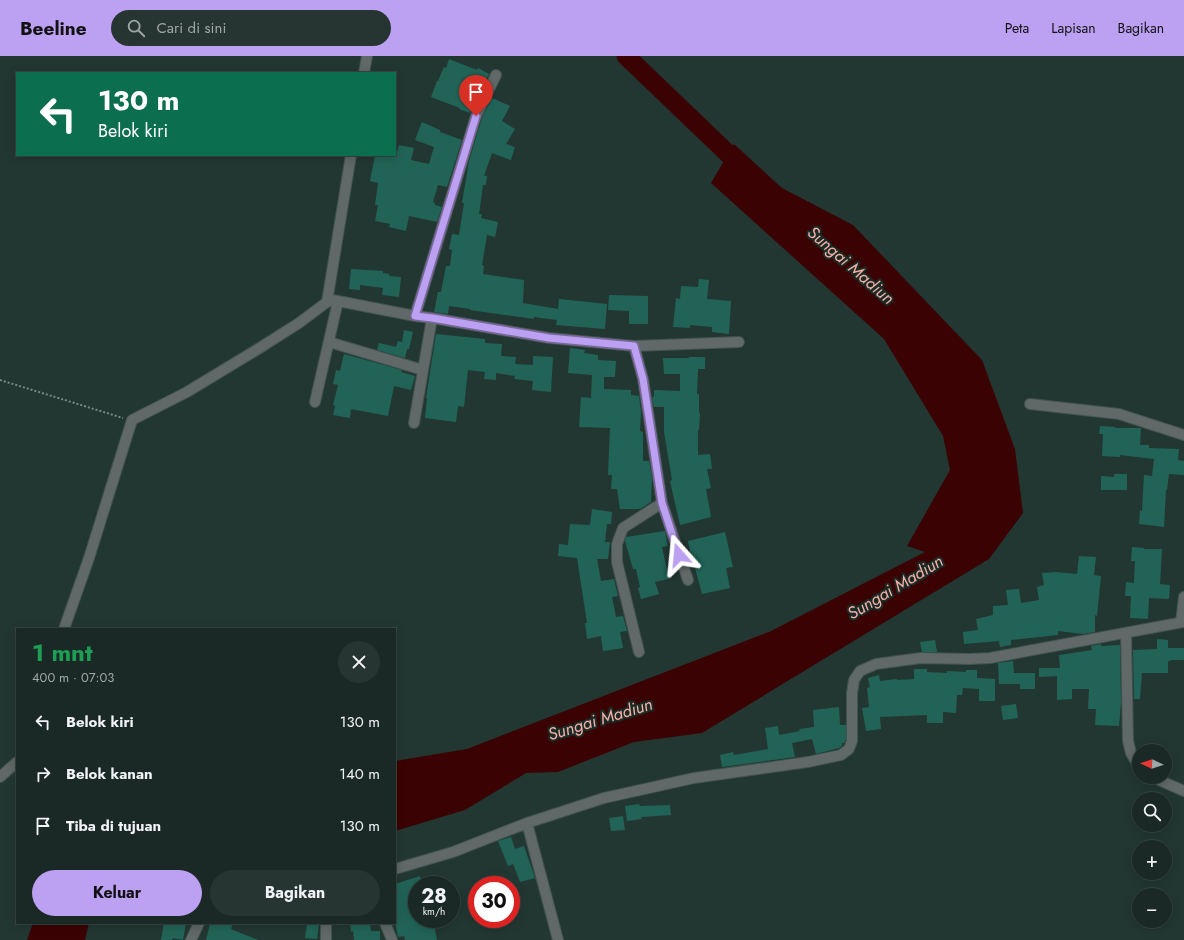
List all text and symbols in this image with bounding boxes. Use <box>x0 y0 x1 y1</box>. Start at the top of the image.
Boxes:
search box <box>111 10 391 46</box>
text: Beeline <box>20 15 87 42</box>
icon: search <box>125 17 147 39</box>
text: Cari di sini <box>157 17 226 39</box>
text: Peta <box>1005 18 1029 38</box>
text: Lapisan <box>1051 18 1096 38</box>
text: Bagikan <box>1118 18 1164 38</box>
pin <box>459 75 493 116</box>
text: 130 m <box>98 80 180 121</box>
icon: arrive <box>465 81 487 103</box>
icon: left <box>32 88 84 140</box>
text: Belok kiri <box>98 118 168 144</box>
water label: Sungai Madiun <box>802 220 900 310</box>
position arrow <box>658 534 700 576</box>
water label: Sungai Madiun <box>842 549 948 625</box>
text: 1 mnt <box>32 635 93 670</box>
button: close <box>338 641 380 683</box>
text: 400 m · 07:03 <box>32 668 114 687</box>
water label: Sungai Madiun <box>545 692 655 746</box>
icon: left <box>32 711 54 733</box>
text: Belok kiri <box>66 711 134 733</box>
text: 130 m <box>340 711 380 733</box>
north arrow <box>1132 744 1172 784</box>
map controls <box>1132 744 1172 928</box>
icon: right <box>32 763 54 785</box>
text: Belok kanan <box>66 763 153 785</box>
text: 140 m <box>339 763 380 785</box>
button: search <box>1132 792 1172 832</box>
icon: arrive <box>32 815 54 837</box>
text: Tiba di tujuan <box>66 815 161 837</box>
text: 130 m <box>340 815 380 837</box>
button: + <box>1132 840 1172 880</box>
button: Keluar <box>32 870 202 916</box>
button: Bagikan <box>210 870 380 916</box>
speed limit sign: 30 <box>468 876 520 928</box>
text: 28 <box>421 882 447 911</box>
button: − <box>1132 888 1172 928</box>
text: km/h <box>423 904 445 919</box>

